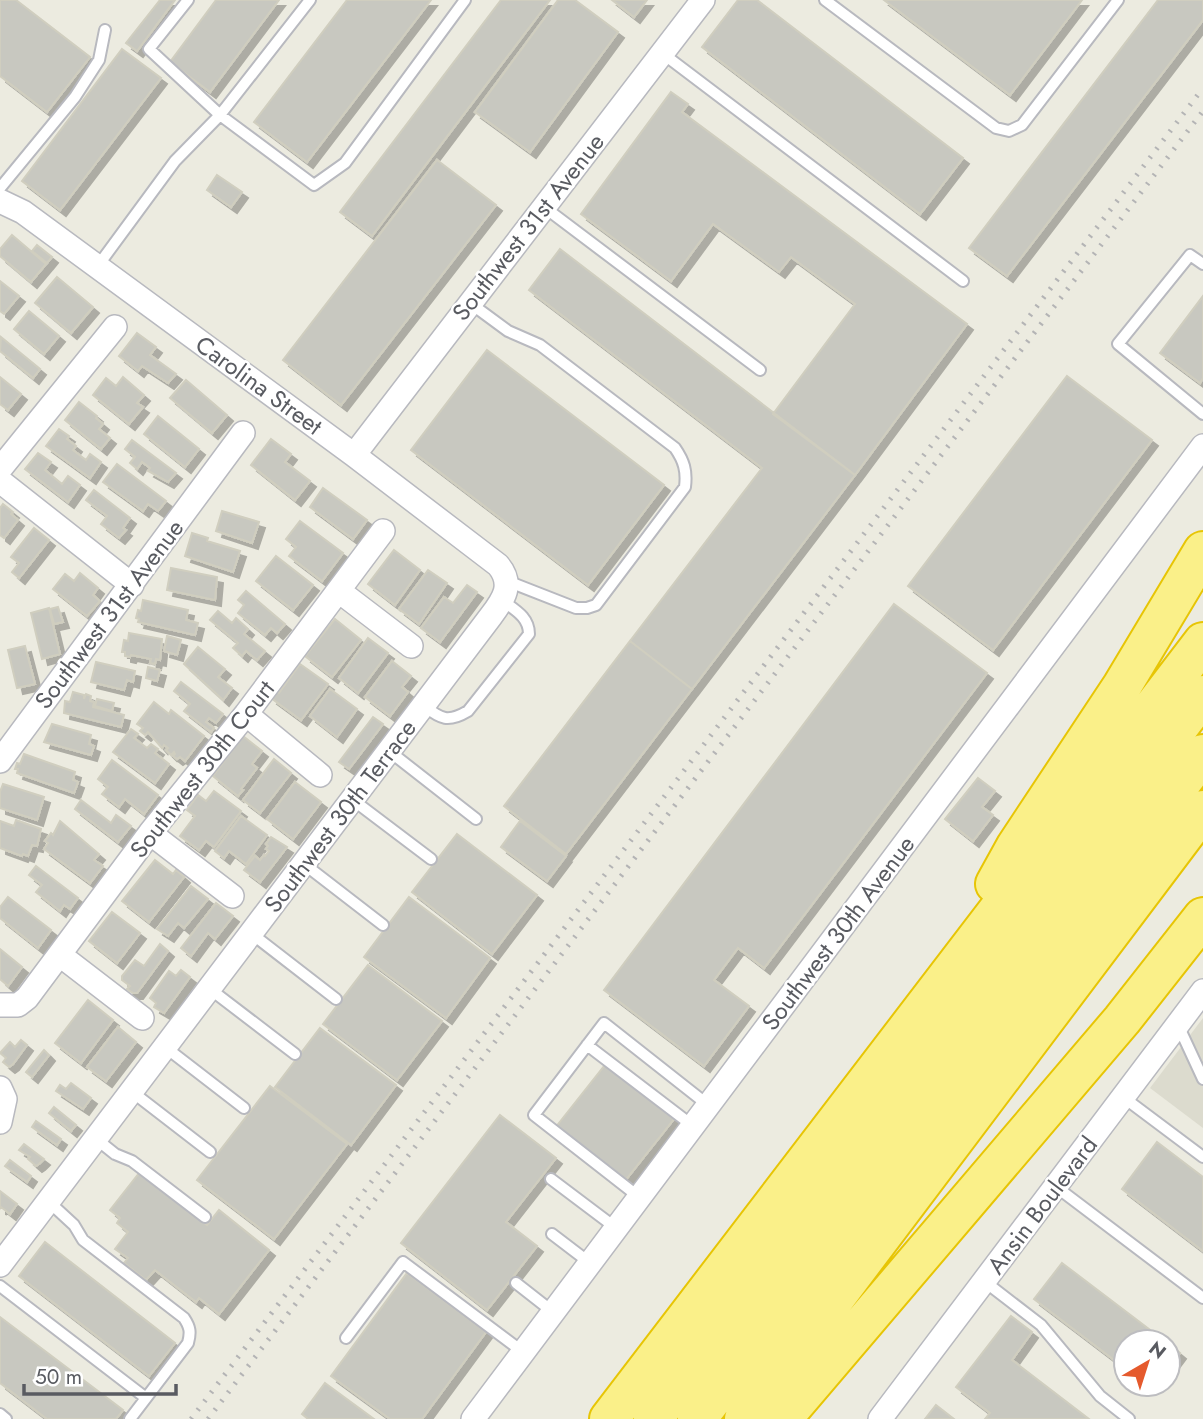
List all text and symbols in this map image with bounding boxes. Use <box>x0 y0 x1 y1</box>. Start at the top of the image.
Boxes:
street label: Southwest 31st Avenue <box>444 126 612 328</box>
street label: Carolina Street <box>188 327 330 443</box>
street label: Southwest 31st Avenue <box>26 512 192 716</box>
street label: Southwest 30th Court <box>121 672 283 865</box>
street label: Southwest 30th Terrace <box>256 712 424 920</box>
street label: Southwest 30th Avenue <box>753 828 923 1038</box>
street label: Ansin Boulevard <box>978 1129 1106 1281</box>
north arrow <box>1112 1328 1182 1398</box>
text: N <box>1143 1335 1172 1365</box>
scale bar <box>24 1352 177 1396</box>
text: 50 m <box>35 1362 82 1392</box>

